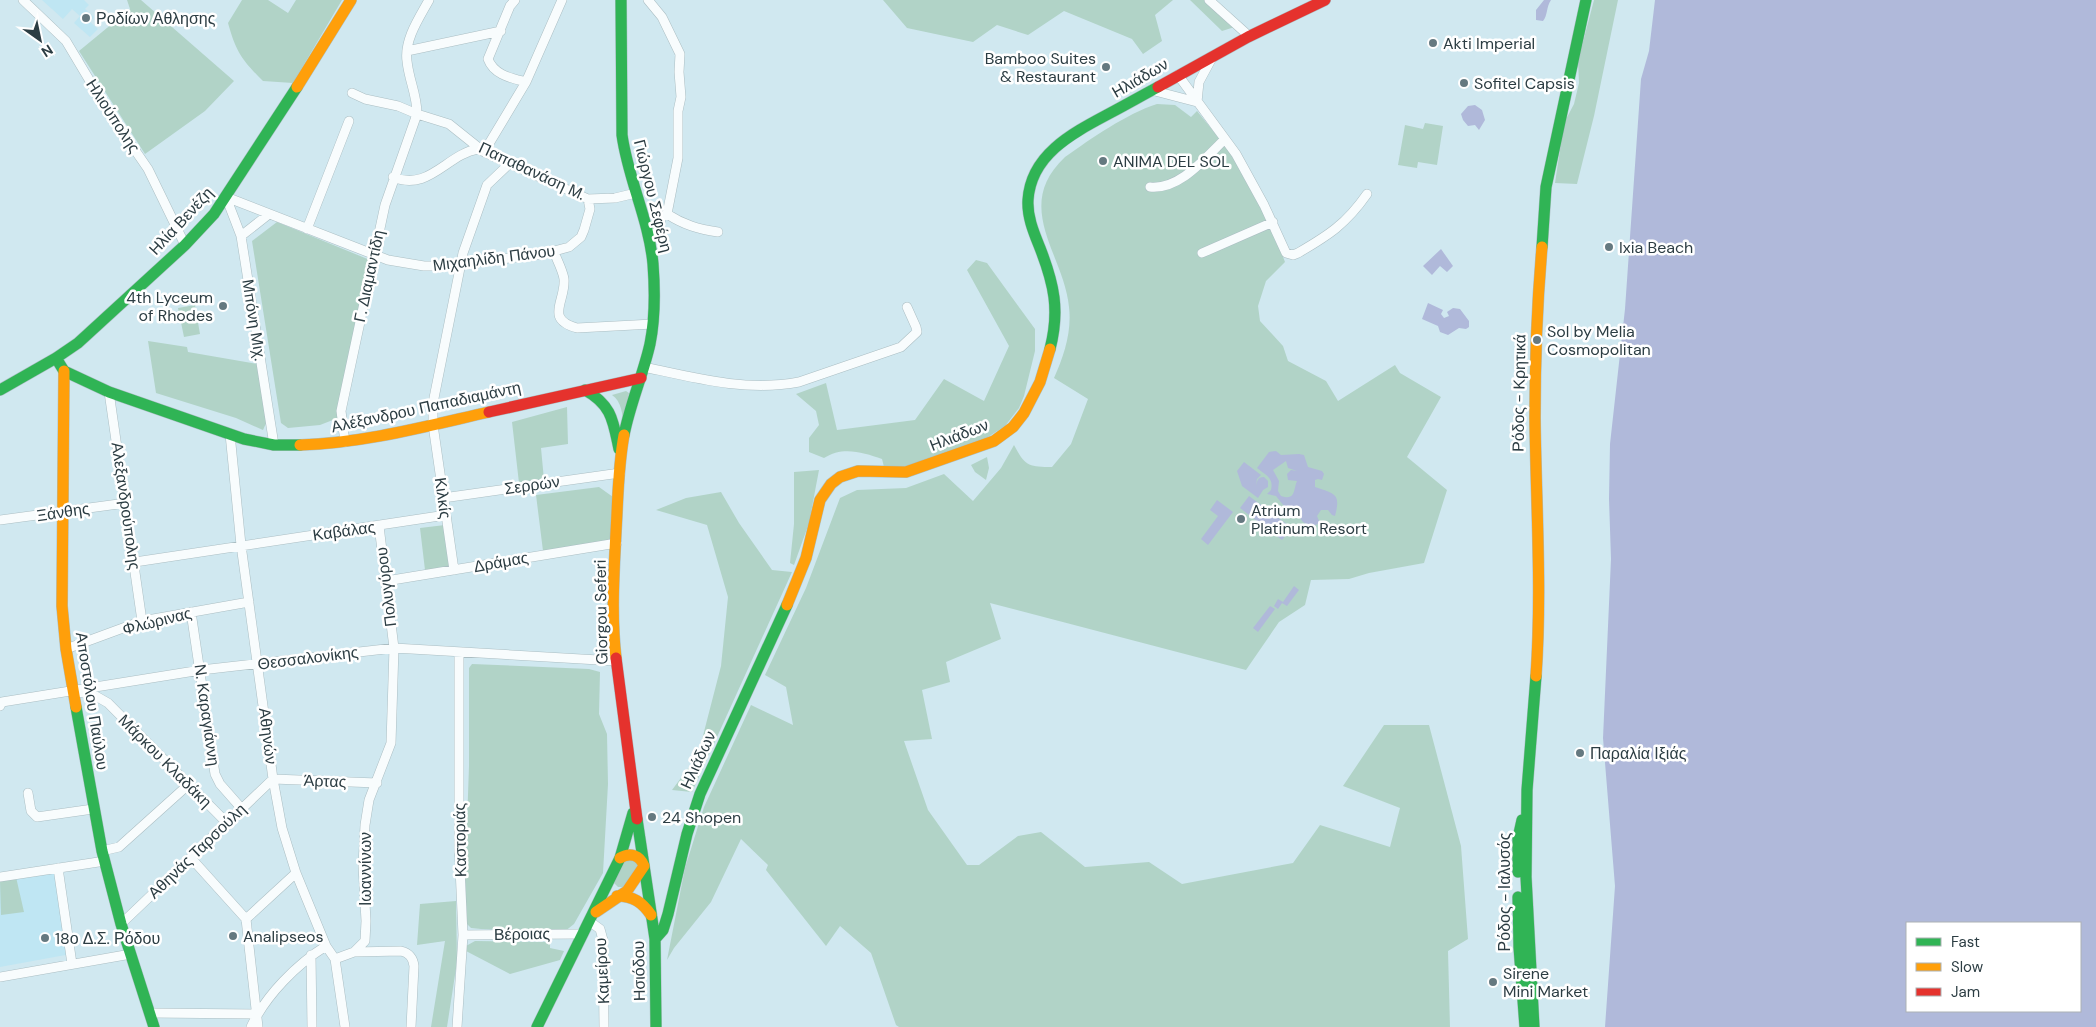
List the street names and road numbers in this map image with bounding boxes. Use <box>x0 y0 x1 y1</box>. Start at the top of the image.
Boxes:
street label: Ηλιάδων <box>1108 53 1172 103</box>
street label: Ηλιούπολης <box>81 75 145 157</box>
street label: Παπαθανάση Μ. <box>475 137 589 205</box>
street label: Γιώργου Σεφέρη <box>629 137 677 255</box>
street label: Ηλία Βενέζη <box>144 183 218 259</box>
street label: Γ. Διαμαντίδη <box>349 228 389 324</box>
street label: Μιχαηλίδη Πάνου <box>432 240 556 276</box>
street label: Μπόνη Μιχ. <box>237 278 271 362</box>
street label: Ρόδος - Κρητικά <box>1507 334 1531 452</box>
street label: Αλέξανδρου Παπαδιαμάντη <box>329 377 523 437</box>
street label: Ηλιάδων <box>926 414 992 456</box>
street label: Αλεξανδρούπολης <box>107 441 145 572</box>
street label: Σερρών <box>503 471 561 499</box>
street label: Κιλκίς <box>430 476 456 520</box>
street label: Ξάνθης <box>35 498 91 526</box>
street label: Καβάλας <box>311 516 377 546</box>
street label: Πολυγύρου <box>371 546 401 628</box>
street label: Δράμας <box>472 547 530 577</box>
street label: Giorgou Seferi <box>590 559 612 665</box>
street label: Φλώρινας <box>120 602 194 640</box>
street label: Αποστόλου Παύλου <box>71 631 113 771</box>
street label: Θεσσαλονίκης <box>256 641 360 675</box>
street label: Ν. Καραγιάννη <box>189 663 225 767</box>
street label: Αθηνών <box>254 706 282 766</box>
street label: Μάρκου Κλαδάκη <box>114 710 216 812</box>
street label: Ηλιάδων <box>675 728 721 792</box>
street label: Άρτας <box>303 770 347 792</box>
street label: Αθηνάς Ταρσούλη <box>143 799 251 903</box>
street label: Καστοριάς <box>449 802 471 877</box>
street label: Ιωαννίνων <box>355 832 376 906</box>
street label: Ρόδος - Ιαλυσός <box>1494 832 1515 951</box>
street label: Βέροιας <box>494 923 551 945</box>
street label: Καμείρου <box>590 937 614 1005</box>
street label: Ησιόδου <box>628 941 650 1001</box>

